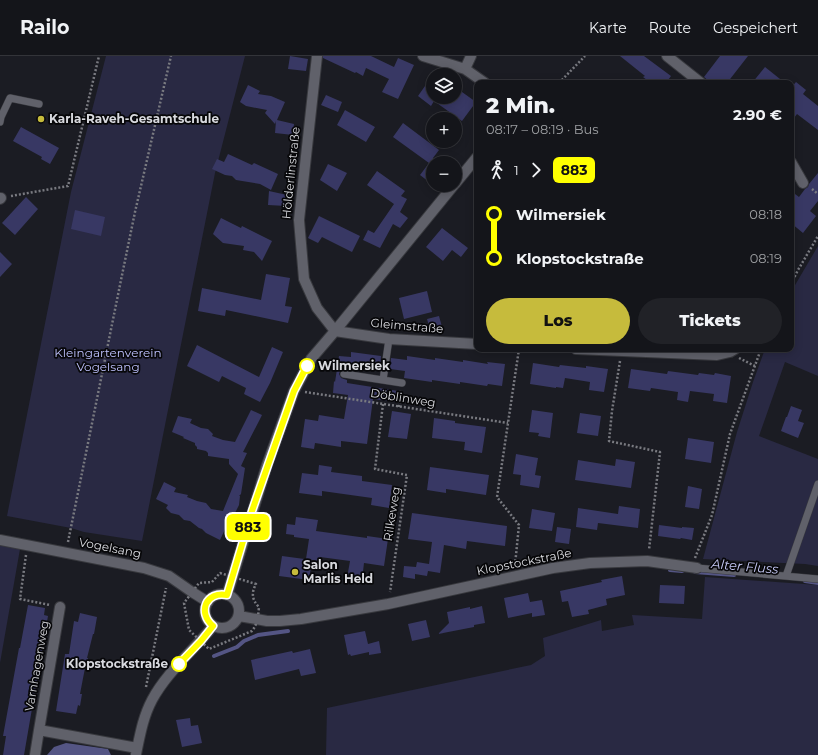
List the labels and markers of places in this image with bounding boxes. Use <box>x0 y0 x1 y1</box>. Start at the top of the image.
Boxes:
place label: Karla-Raveh-Gesamtschule <box>49 111 219 126</box>
marker: Karla-Raveh-Gesamtschule <box>36 114 46 124</box>
marker: Wilmersiek <box>299 358 315 374</box>
place label: Wilmersiek <box>318 358 390 373</box>
place label: Salon Marlis Held <box>303 557 373 586</box>
marker: Salon Marlis Held <box>290 567 300 577</box>
place label: Klopstockstraße <box>66 656 168 671</box>
marker: Klopstockstraße <box>171 656 187 672</box>

